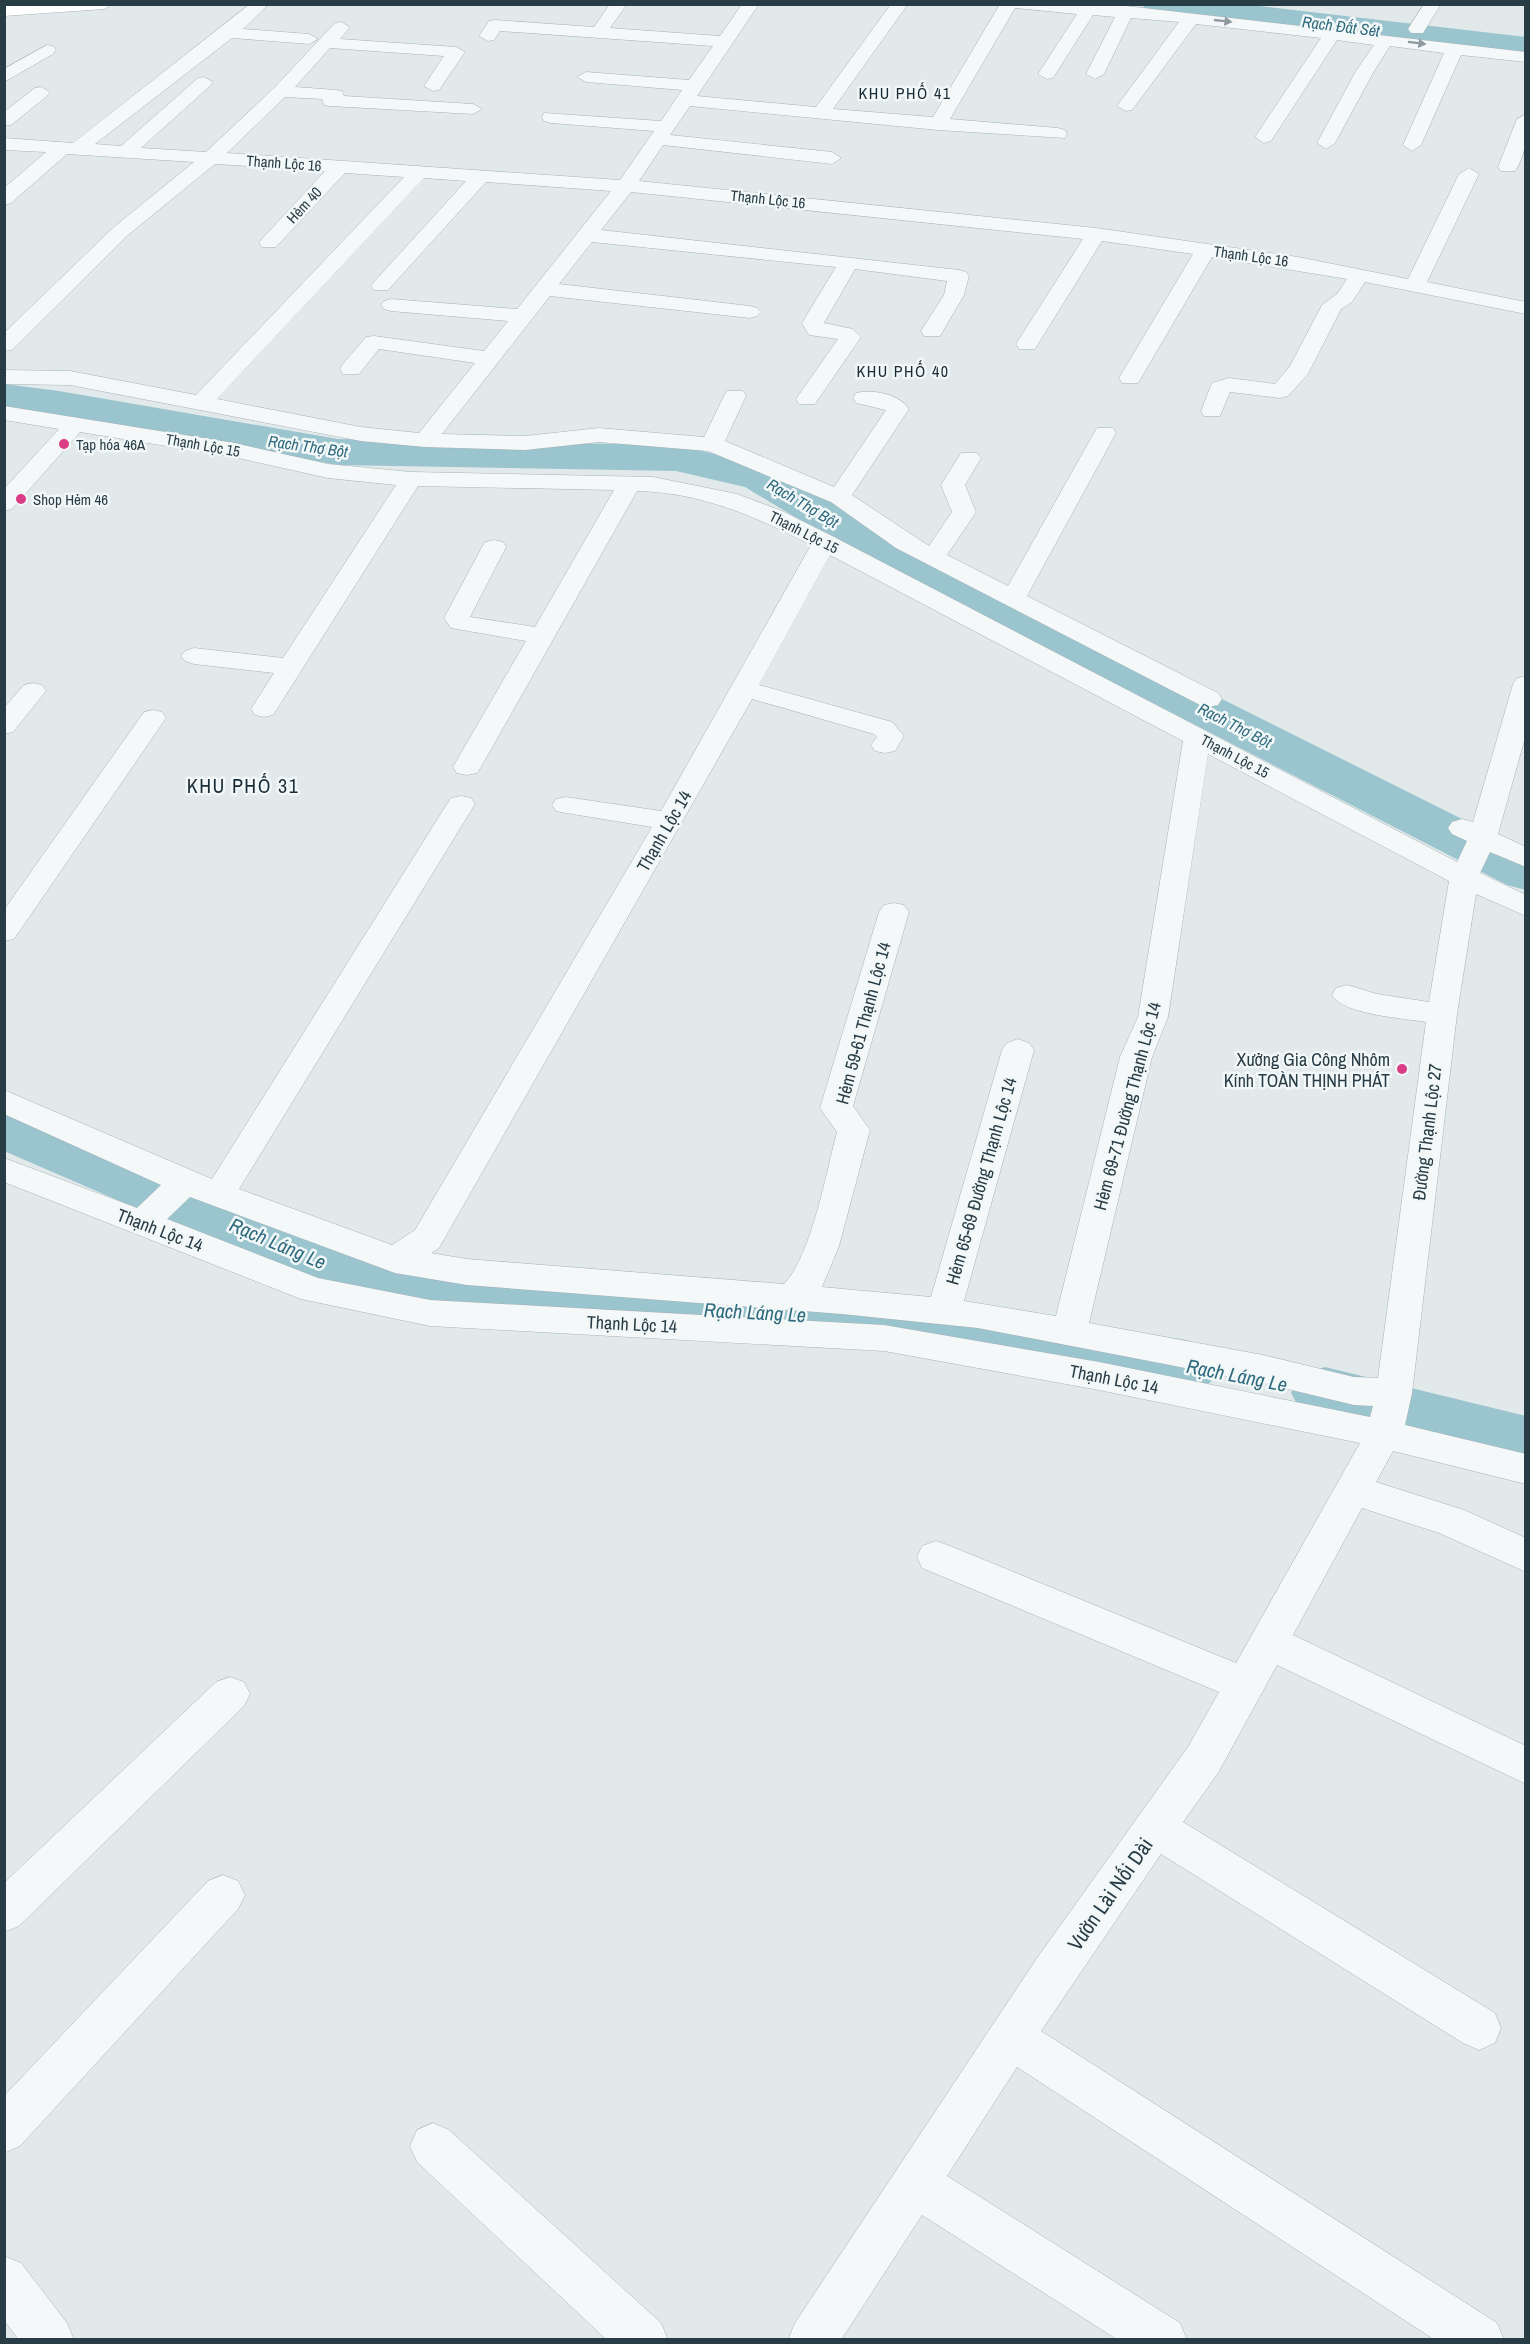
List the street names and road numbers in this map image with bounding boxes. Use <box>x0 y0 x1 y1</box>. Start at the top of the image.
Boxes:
street label: Thạnh Lộc 16 <box>246 150 322 176</box>
street label: Hẻm 40 <box>282 182 326 228</box>
street label: Thạnh Lộc 16 <box>729 185 807 213</box>
street label: Thạnh Lộc 16 <box>1212 240 1290 272</box>
street label: Thạnh Lộc 15 <box>164 428 242 462</box>
street label: Thạnh Lộc 15 <box>766 506 842 559</box>
street label: Thạnh Lộc 15 <box>1197 729 1273 783</box>
street label: Thạnh Lộc 14 <box>631 786 697 876</box>
street label: Hẻm 59-61 Thạnh Lộc 14 <box>829 939 897 1107</box>
street label: Hẻm 69-71 Đường Thạnh Lộc 14 <box>1087 999 1167 1213</box>
street label: Đường Thạnh Lộc 27 <box>1406 1062 1448 1202</box>
street label: Hẻm 65-69 Đường Thạnh Lộc 14 <box>939 1074 1023 1288</box>
street label: Thạnh Lộc 14 <box>113 1202 207 1258</box>
street label: Thạnh Lộc 14 <box>586 1309 678 1339</box>
street label: Thạnh Lộc 14 <box>1067 1358 1161 1400</box>
street label: Vườn Lài Nối Dài <box>1060 1832 1160 1956</box>

